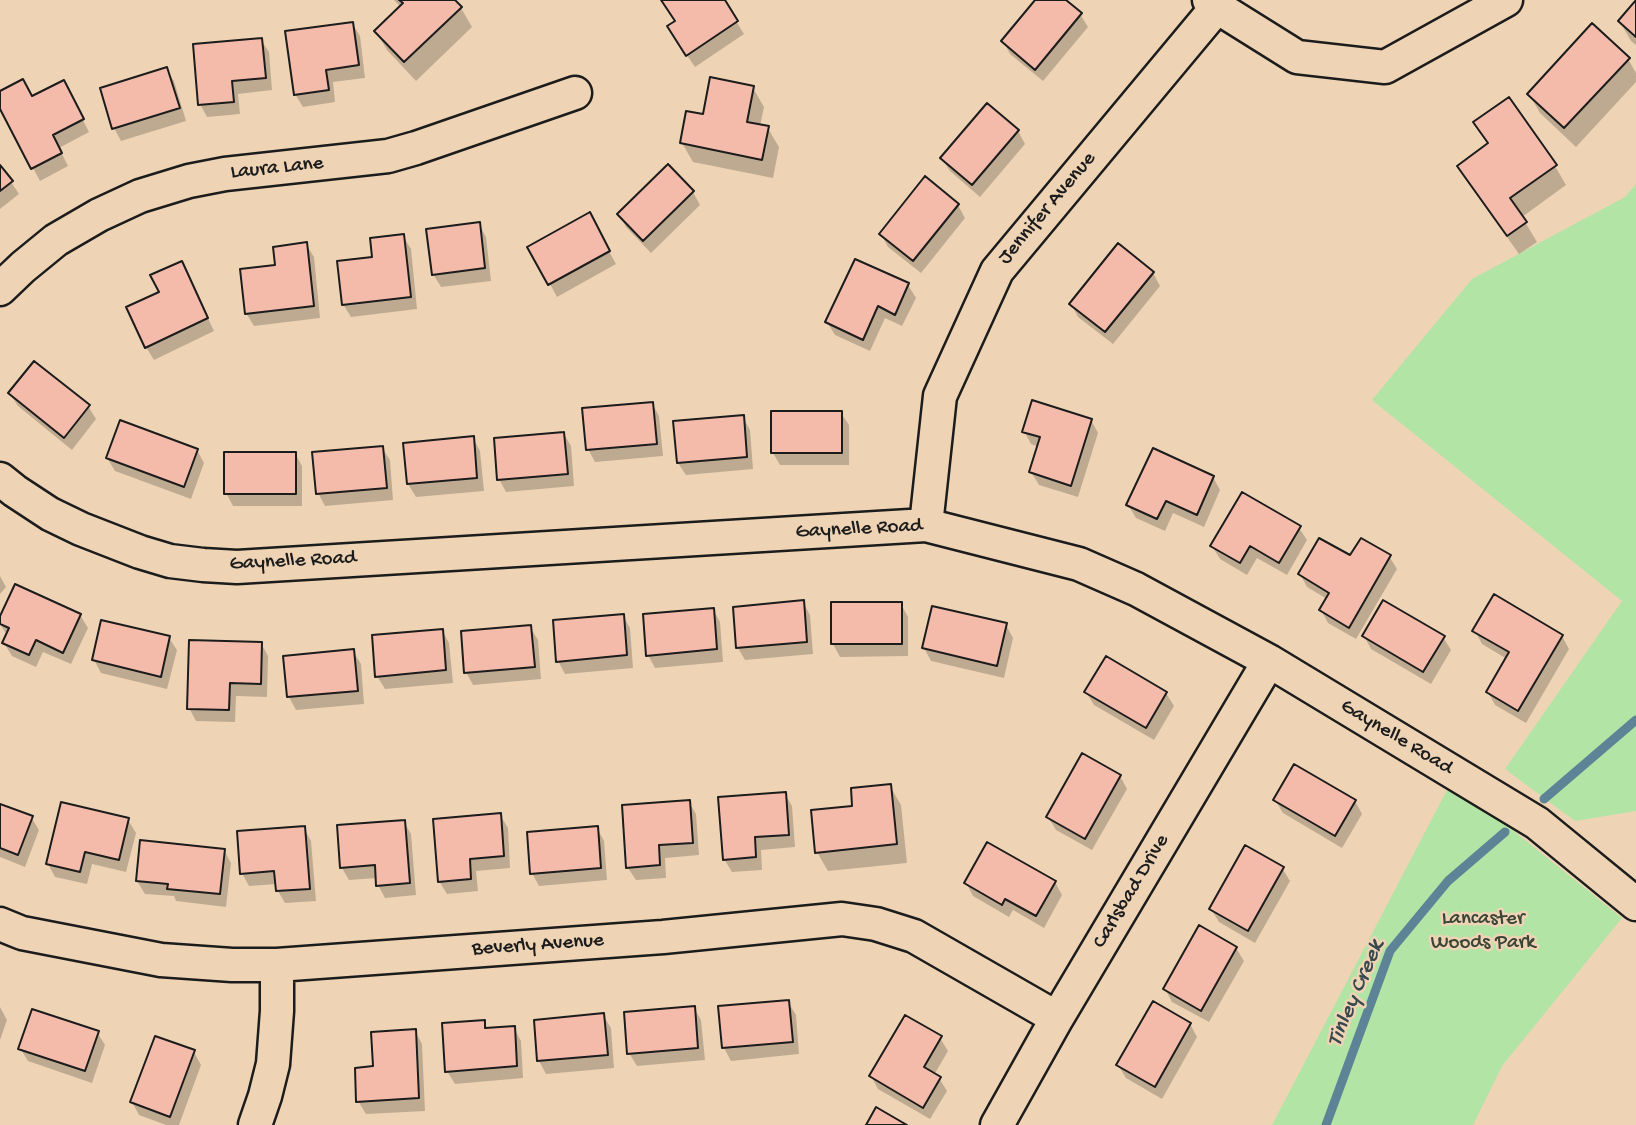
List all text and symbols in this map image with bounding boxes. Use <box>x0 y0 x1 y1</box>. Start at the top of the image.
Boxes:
street label: Jennifer Avenue <box>994 148 1102 270</box>
street label: Laura Lane <box>229 152 325 186</box>
street label: Gaynelle Road <box>795 514 923 546</box>
street label: Gaynelle Road <box>229 546 357 578</box>
street label: Gaynelle Road <box>1335 694 1457 782</box>
street label: Carlsbad Drive <box>1088 830 1176 954</box>
park label: Lancaster Woods Park <box>1431 907 1535 957</box>
street label: Beverly Avenue <box>471 929 605 963</box>
water label: Tinley Creek <box>1322 937 1392 1051</box>

